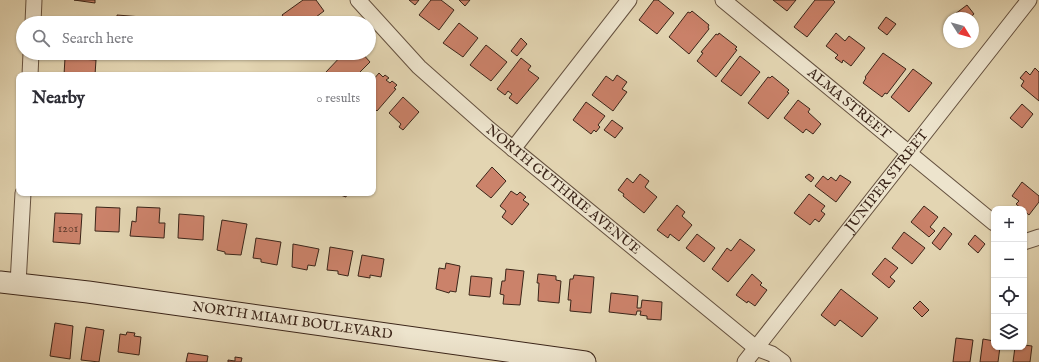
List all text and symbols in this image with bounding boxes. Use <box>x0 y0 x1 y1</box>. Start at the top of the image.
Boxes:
north arrow <box>943 12 979 48</box>
search box <box>16 16 376 60</box>
icon: search <box>30 27 52 49</box>
text: Search here <box>62 29 133 48</box>
street label: ALMA STREET <box>803 63 895 144</box>
text: Nearby <box>32 88 85 109</box>
text: 0 results <box>316 90 360 107</box>
street label: NORTH GUTHRIE AVENUE <box>482 121 645 259</box>
street label: JUNIPER STREET <box>840 126 933 237</box>
map controls <box>991 206 1027 350</box>
button: + <box>991 206 1027 242</box>
house number: 1201 <box>58 221 78 236</box>
button: − <box>991 242 1027 278</box>
button: locate <box>991 278 1027 314</box>
street label: NORTH MIAMI BOULEVARD <box>191 298 394 344</box>
button: layers <box>991 314 1027 350</box>

